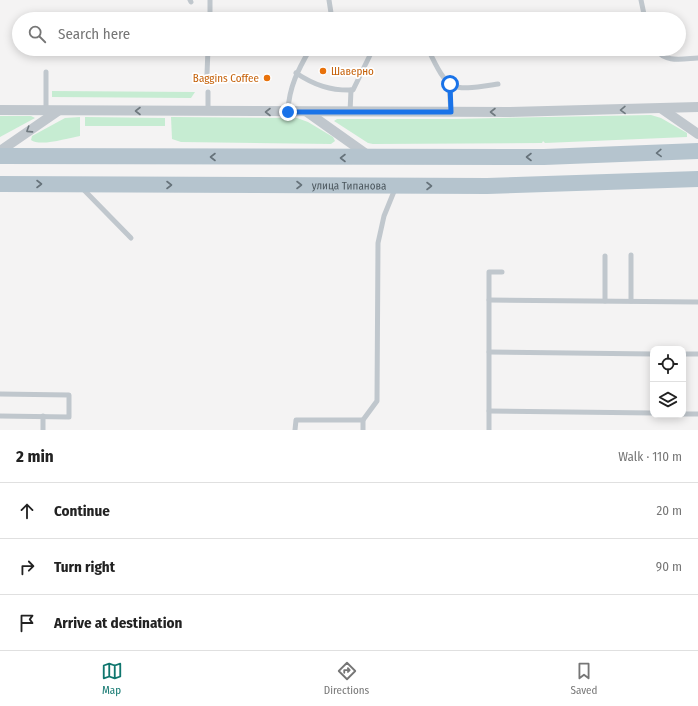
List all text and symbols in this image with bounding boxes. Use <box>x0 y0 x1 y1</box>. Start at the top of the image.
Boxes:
search box <box>12 12 686 56</box>
icon: search <box>26 23 48 45</box>
text: Search here <box>58 25 130 43</box>
place label: Шаверно <box>331 65 374 78</box>
marker: Шаверно <box>318 66 328 76</box>
place label: Baggins Coffee <box>193 72 259 85</box>
marker: Baggins Coffee <box>262 73 272 83</box>
route start <box>441 75 459 93</box>
route end <box>279 103 297 121</box>
one-way arrow <box>620 105 626 114</box>
one-way arrow <box>135 107 141 115</box>
one-way arrow <box>265 108 271 116</box>
one-way arrow <box>490 108 496 116</box>
one-way arrow <box>26 125 33 133</box>
one-way arrow <box>656 149 662 157</box>
one-way arrow <box>210 153 216 161</box>
one-way arrow <box>526 153 532 161</box>
one-way arrow <box>340 154 346 162</box>
street label: улица Типанова <box>312 179 386 193</box>
one-way arrow <box>36 180 42 188</box>
one-way arrow <box>166 180 172 189</box>
one-way arrow <box>296 181 302 190</box>
one-way arrow <box>426 182 432 190</box>
map controls <box>650 346 686 418</box>
button: locate <box>650 346 686 382</box>
button: layers <box>650 382 686 418</box>
text: 2 min <box>16 446 54 467</box>
text: Walk · 110 m <box>618 449 682 464</box>
icon: ahead <box>16 500 38 522</box>
text: Continue <box>54 502 110 520</box>
text: 20 m <box>656 503 682 518</box>
icon: right <box>16 556 38 578</box>
text: Turn right <box>54 558 115 576</box>
text: 90 m <box>656 559 682 574</box>
icon: arrive <box>16 612 38 634</box>
text: Arrive at destination <box>54 614 182 632</box>
tab: Map <box>101 660 123 697</box>
tab: Directions <box>324 660 369 697</box>
tab: Saved <box>571 660 597 697</box>

